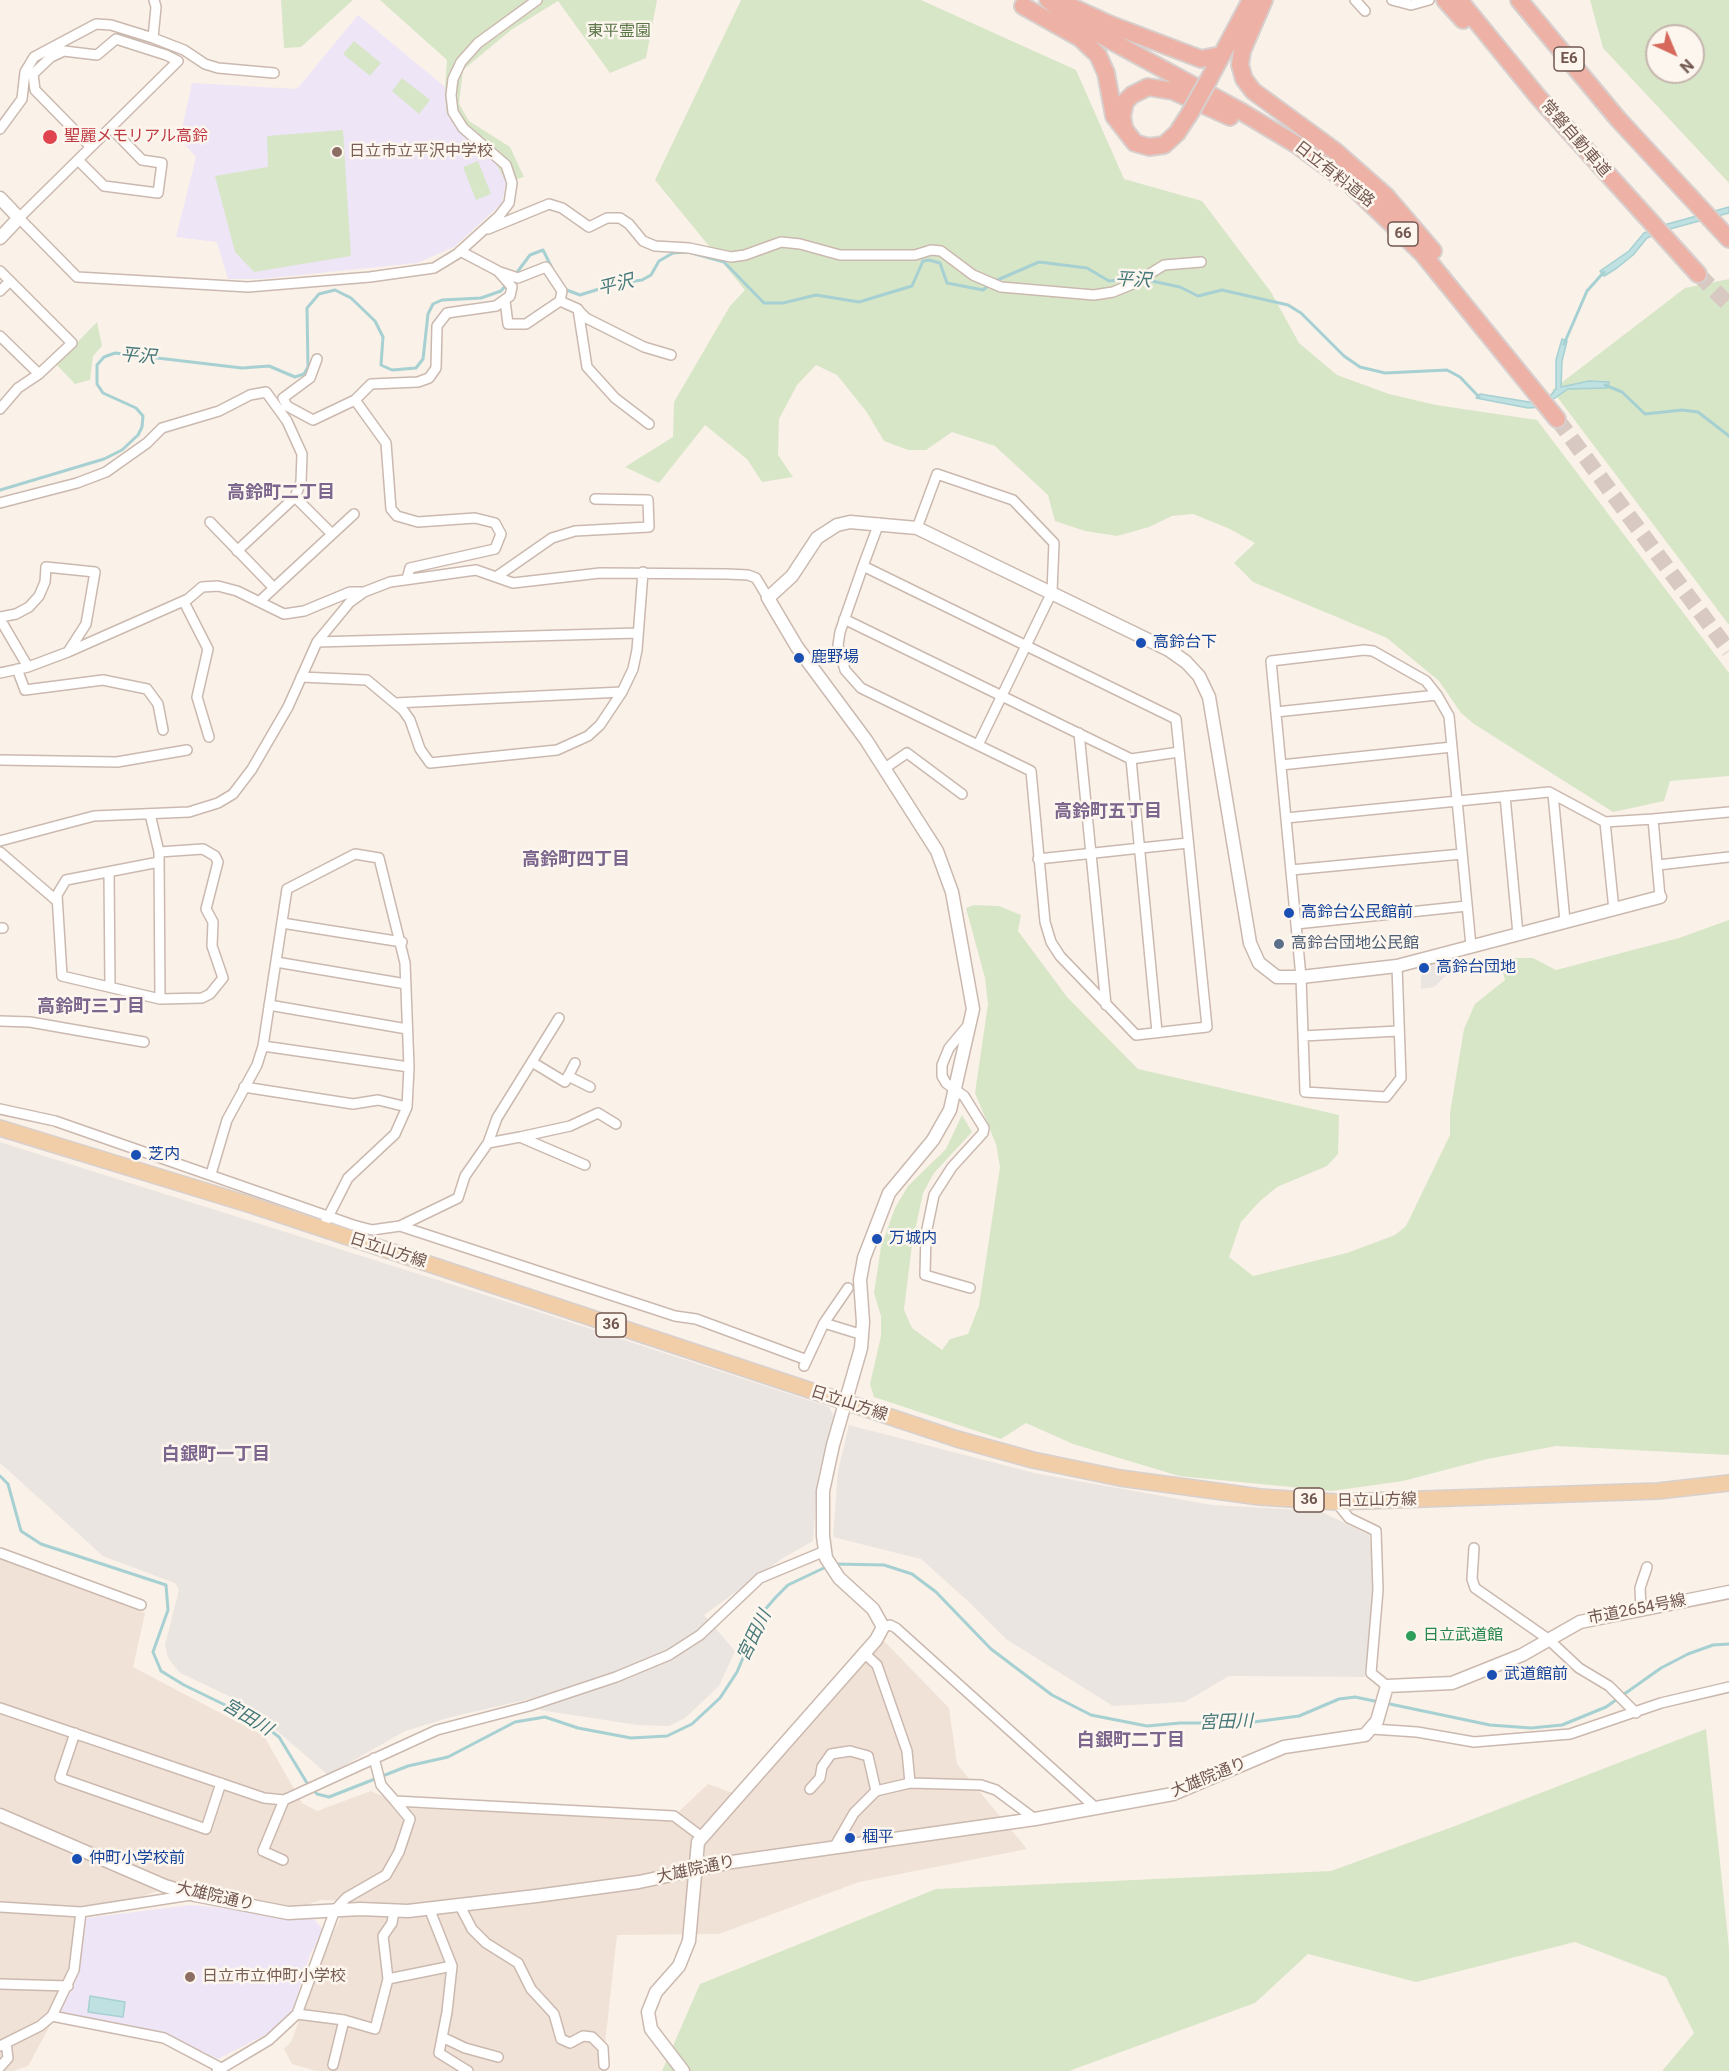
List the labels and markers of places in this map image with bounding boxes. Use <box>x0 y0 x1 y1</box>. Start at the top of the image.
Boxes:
place label: 聖麗メモリアル高鈴 <box>64 127 208 147</box>
marker: 聖麗メモリアル高鈴 <box>41 128 59 146</box>
place label: 日立市立平沢中学校 <box>349 142 493 162</box>
marker: 日立市立平沢中学校 <box>330 145 344 159</box>
place label: 高鈴台下 <box>1153 633 1217 653</box>
marker: 高鈴台下 <box>1134 636 1148 650</box>
place label: 鹿野場 <box>811 648 859 668</box>
marker: 鹿野場 <box>792 651 806 665</box>
place label: 高鈴台公民館前 <box>1301 903 1413 923</box>
marker: 高鈴台公民館前 <box>1282 906 1296 920</box>
place label: 高鈴台団地公民館 <box>1291 934 1419 954</box>
marker: 高鈴台団地公民館 <box>1272 937 1286 951</box>
place label: 高鈴台団地 <box>1436 958 1516 978</box>
marker: 高鈴台団地 <box>1417 961 1431 975</box>
place label: 芝内 <box>148 1145 180 1165</box>
marker: 芝内 <box>129 1148 143 1162</box>
place label: 万城内 <box>889 1229 937 1249</box>
marker: 万城内 <box>870 1232 884 1246</box>
place label: 日立武道館 <box>1423 1626 1503 1646</box>
marker: 日立武道館 <box>1404 1629 1418 1643</box>
place label: 武道館前 <box>1504 1665 1568 1685</box>
marker: 武道館前 <box>1485 1668 1499 1682</box>
place label: 椢平 <box>862 1828 894 1848</box>
marker: 椢平 <box>843 1831 857 1845</box>
place label: 仲町小学校前 <box>89 1849 185 1869</box>
marker: 仲町小学校前 <box>70 1852 84 1866</box>
place label: 日立市立仲町小学校 <box>202 1967 346 1987</box>
marker: 日立市立仲町小学校 <box>183 1970 197 1984</box>

